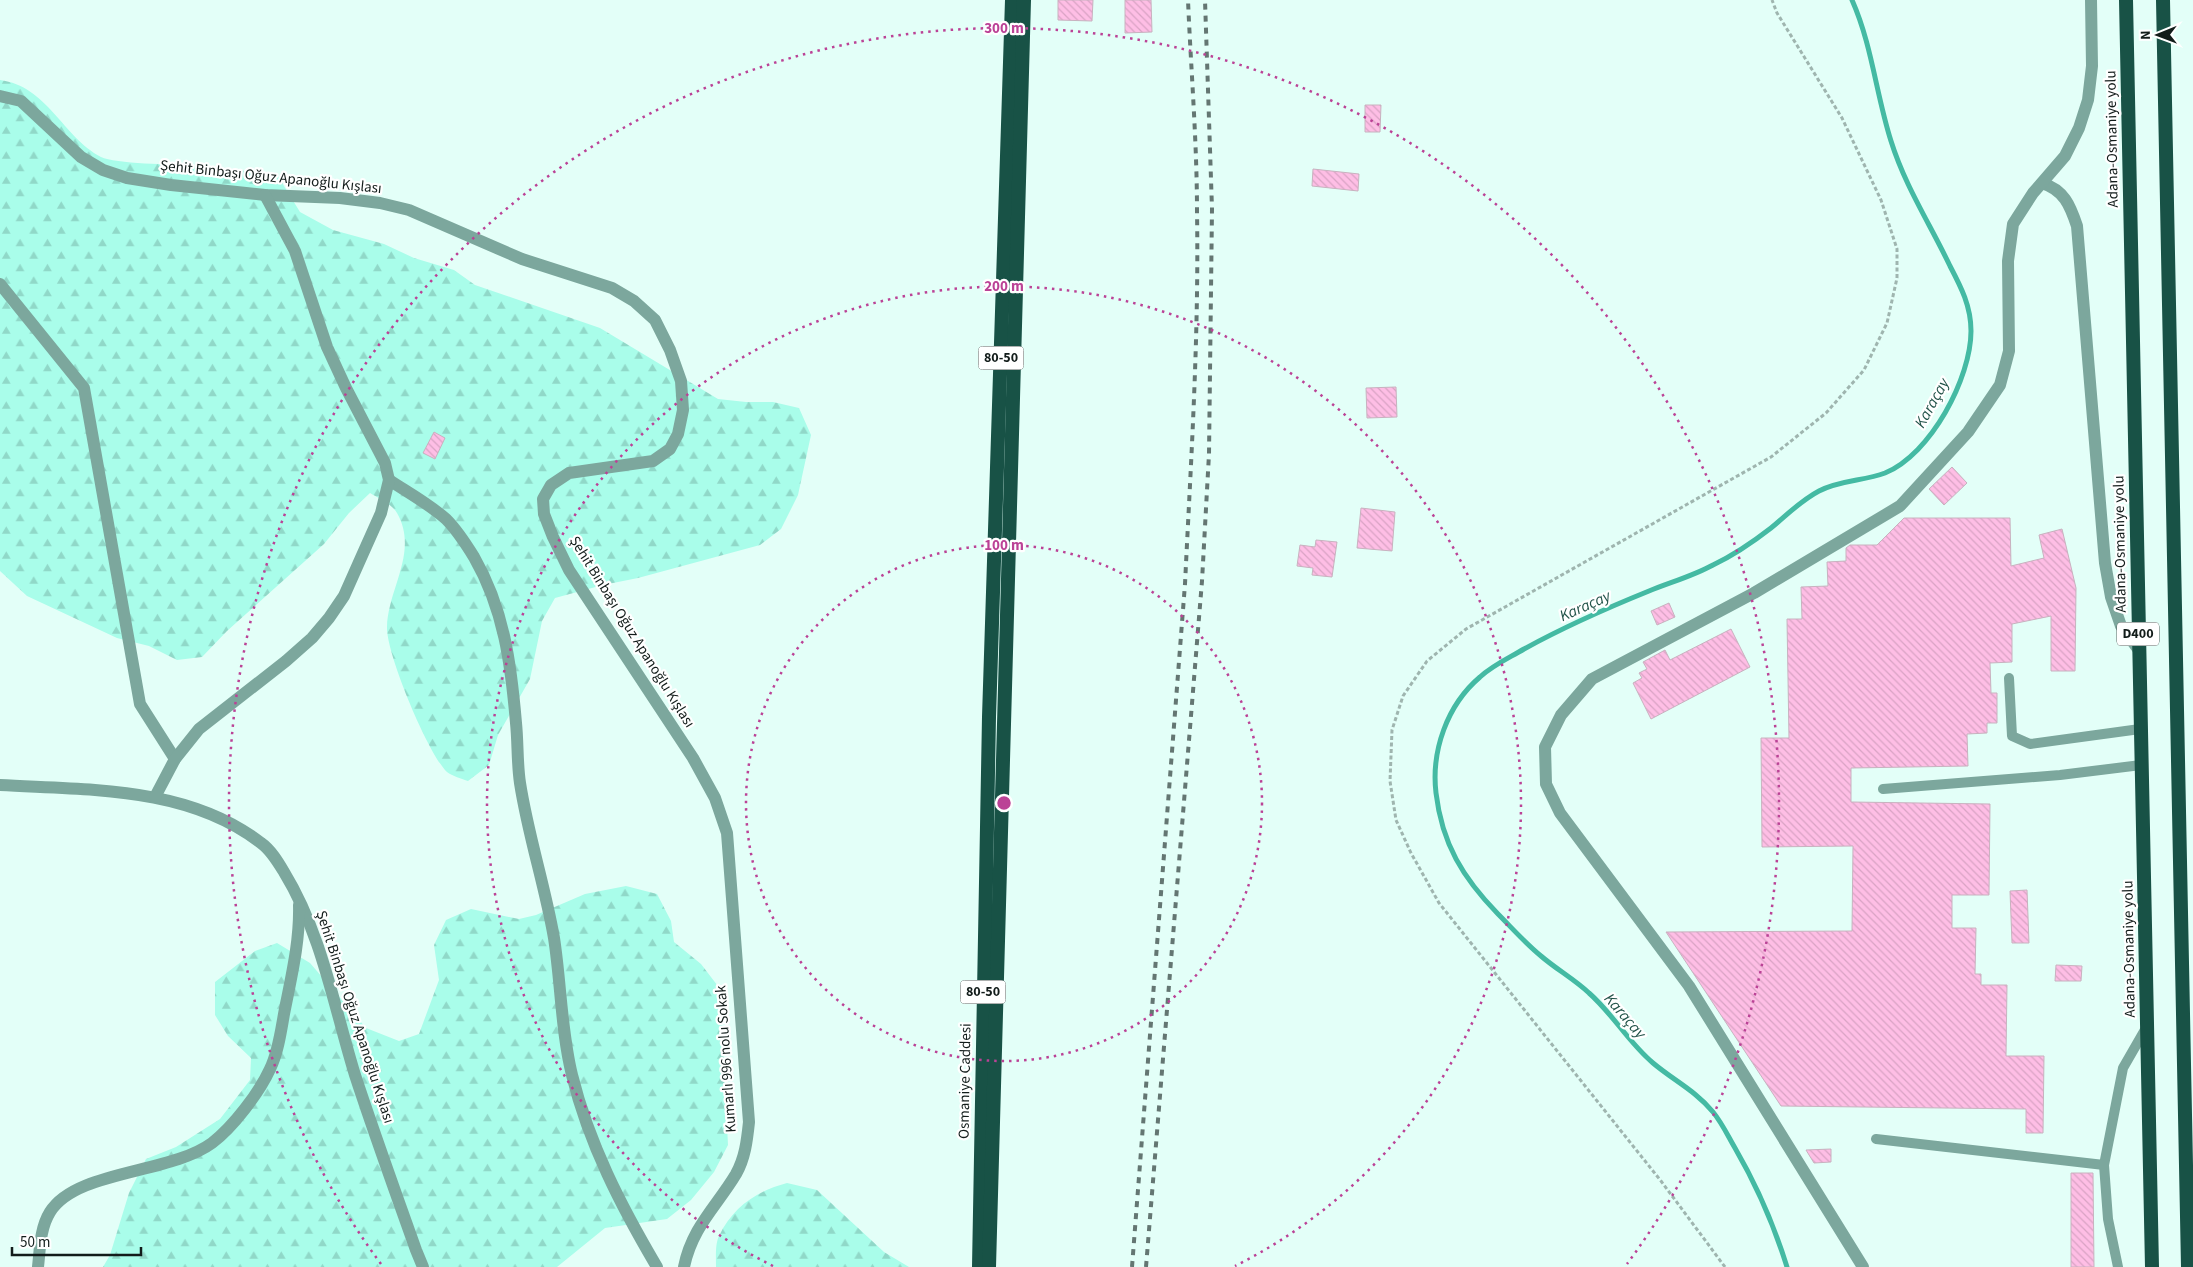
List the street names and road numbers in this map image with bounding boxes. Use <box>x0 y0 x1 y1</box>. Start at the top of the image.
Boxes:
street label: Adana-Osmaniye yolu <box>2100 70 2124 208</box>
street label: Şehit Binbaşı Oğuz Apanoğlu Kışlası <box>159 155 383 199</box>
road number: 80-50 <box>978 346 1024 369</box>
street label: Adana-Osmaniye yolu <box>2108 475 2132 613</box>
street label: Şehit Binbaşı Oğuz Apanoğlu Kışlası <box>564 532 700 732</box>
road number: D400 <box>2117 622 2159 646</box>
street label: Adana-Osmaniye yolu <box>2117 880 2141 1018</box>
street label: Şehit Binbaşı Oğuz Apanoğlu Kışlası <box>311 908 399 1126</box>
road number: 80-50 <box>960 980 1006 1004</box>
street label: Kumarlı 996 nolu Sokak <box>710 984 742 1133</box>
street label: Osmaniye Caddesi <box>953 1023 977 1139</box>

